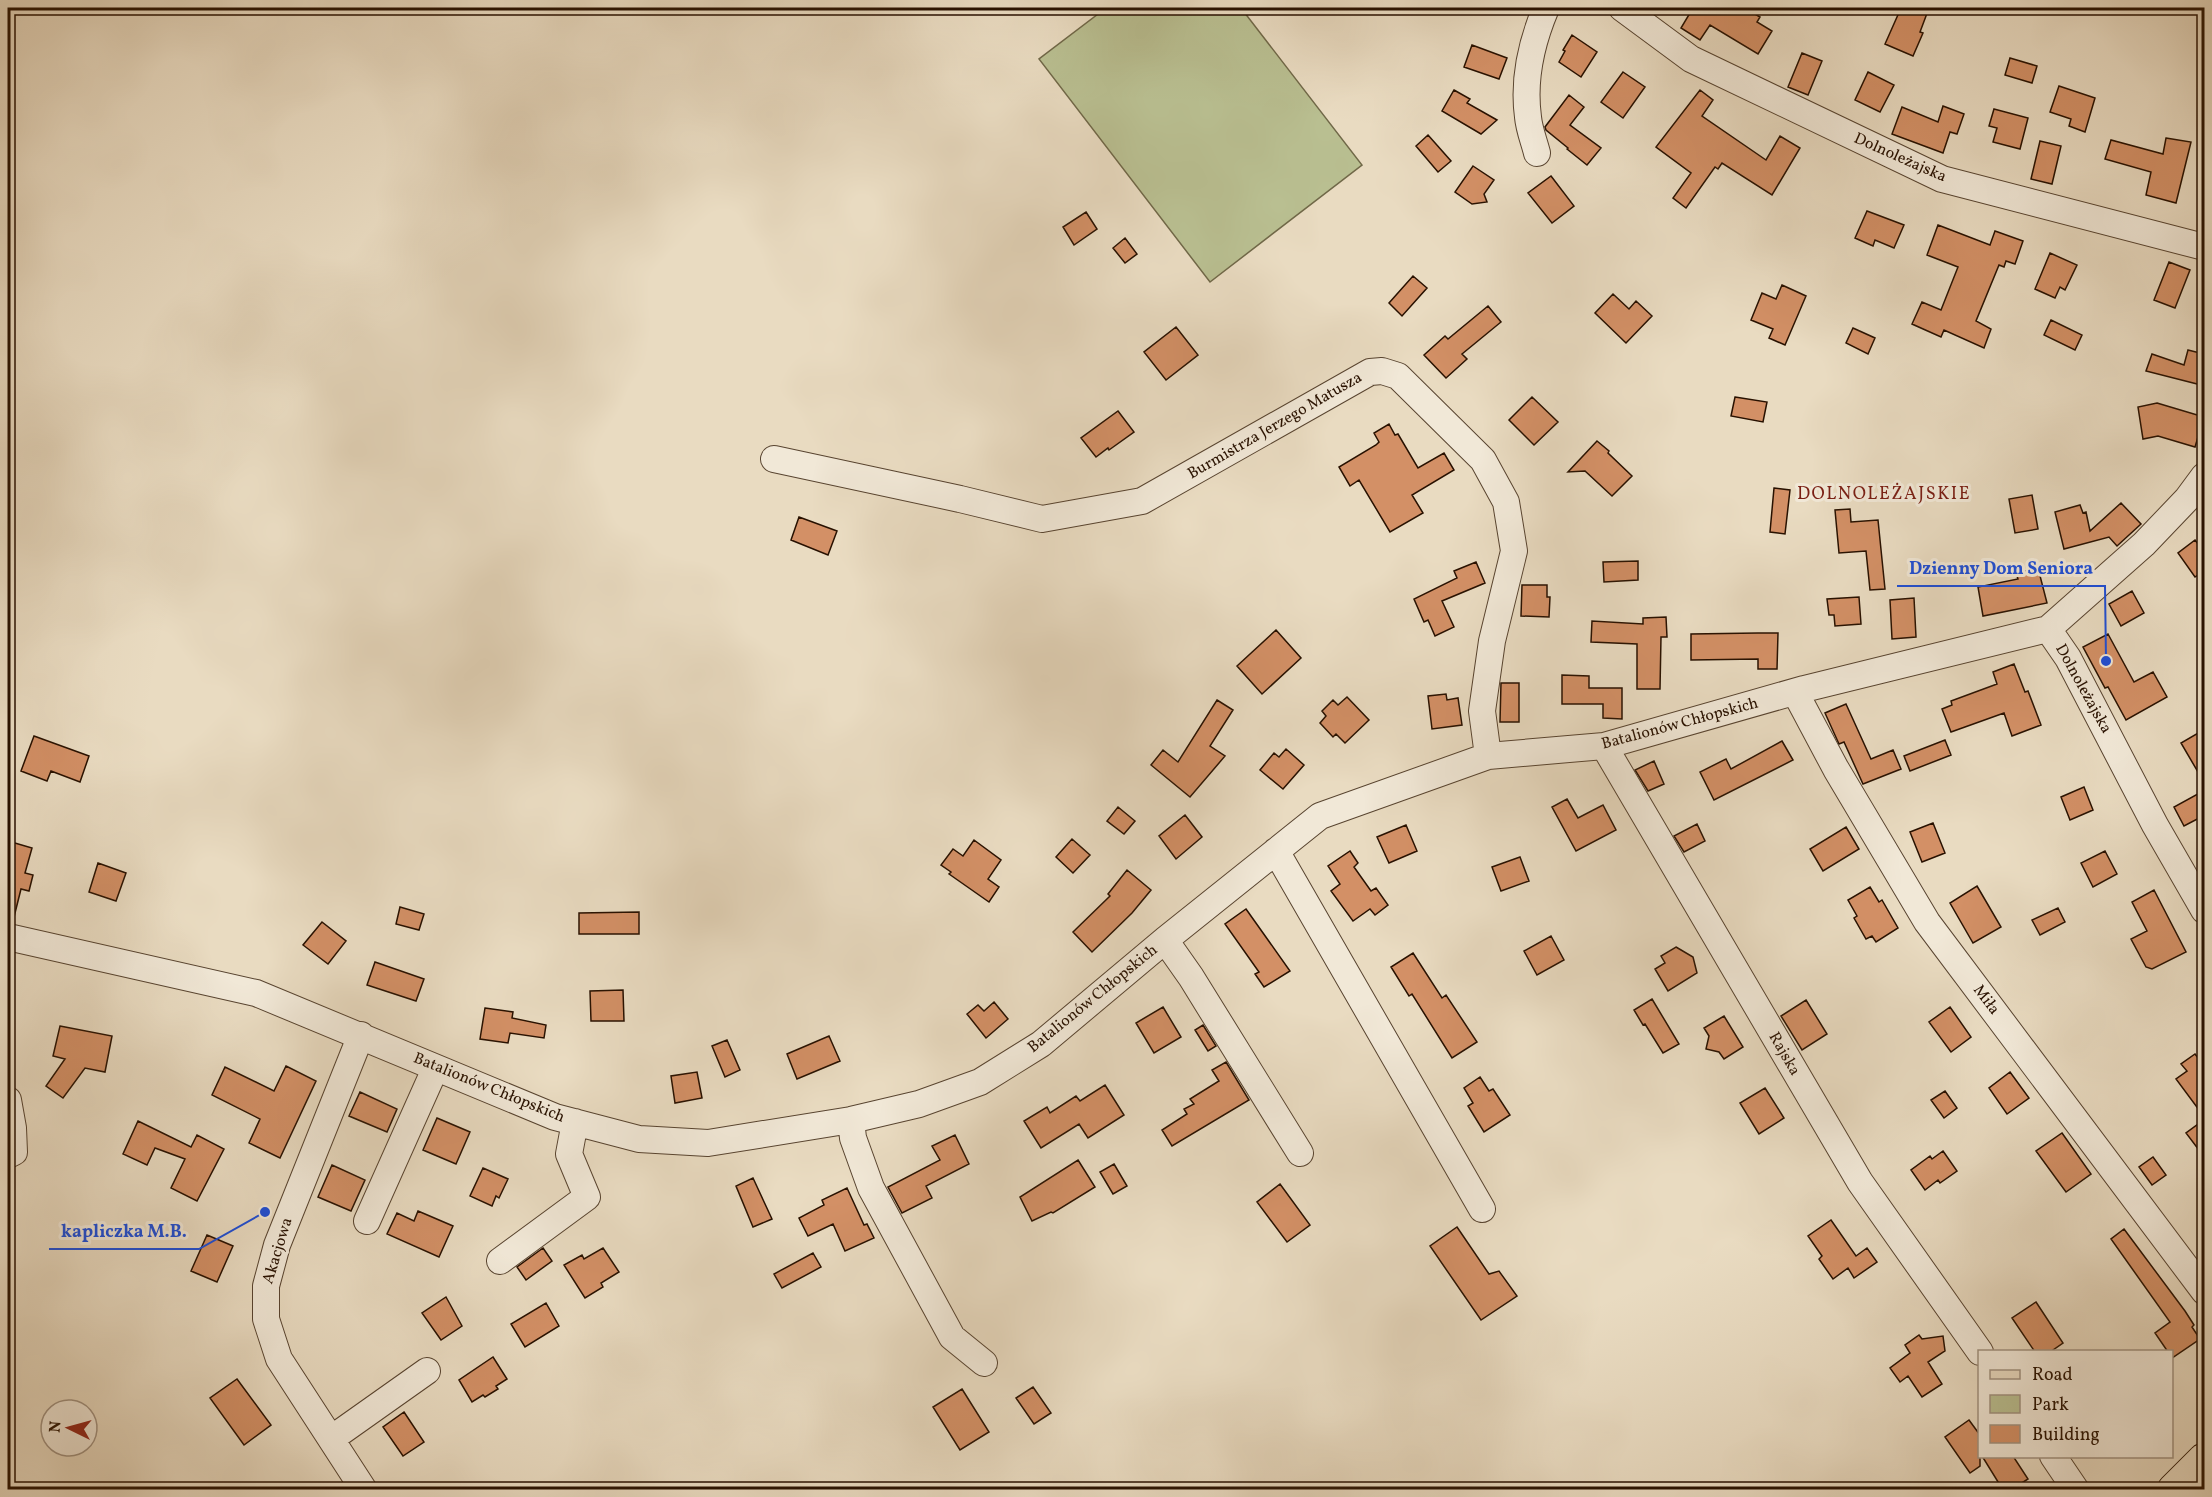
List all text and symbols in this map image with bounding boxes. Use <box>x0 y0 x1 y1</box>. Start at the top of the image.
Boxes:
street label: Dolnoleżajska <box>1850 128 1950 188</box>
street label: Burmistrza Jerzego Matusza <box>1184 367 1366 485</box>
district label: DOLNOLEŻAJSKIE <box>1797 482 1971 507</box>
callout: Dzienny Dom Seniora <box>1897 550 2105 586</box>
text: Dzienny Dom Seniora <box>1909 557 2093 582</box>
street label: Dolnoleżajska <box>2049 640 2117 738</box>
street label: Batalionów Chłopskich <box>1599 692 1761 756</box>
street label: Batalionów Chłopskich <box>1023 940 1163 1058</box>
street label: Miła <box>1967 980 2005 1020</box>
street label: Rajska <box>1763 1028 1805 1080</box>
street label: Batalionów Chłopskich <box>410 1048 568 1128</box>
callout: kapliczka M.B. <box>49 1213 199 1249</box>
street label: Akacjowa <box>257 1215 299 1287</box>
text: kapliczka M.B. <box>61 1220 187 1245</box>
legend <box>1978 1350 2173 1458</box>
text: Road <box>2032 1363 2073 1388</box>
text: Park <box>2032 1393 2069 1418</box>
north arrow <box>39 1398 99 1458</box>
text: N <box>45 1420 68 1434</box>
text: Building <box>2032 1423 2100 1448</box>

